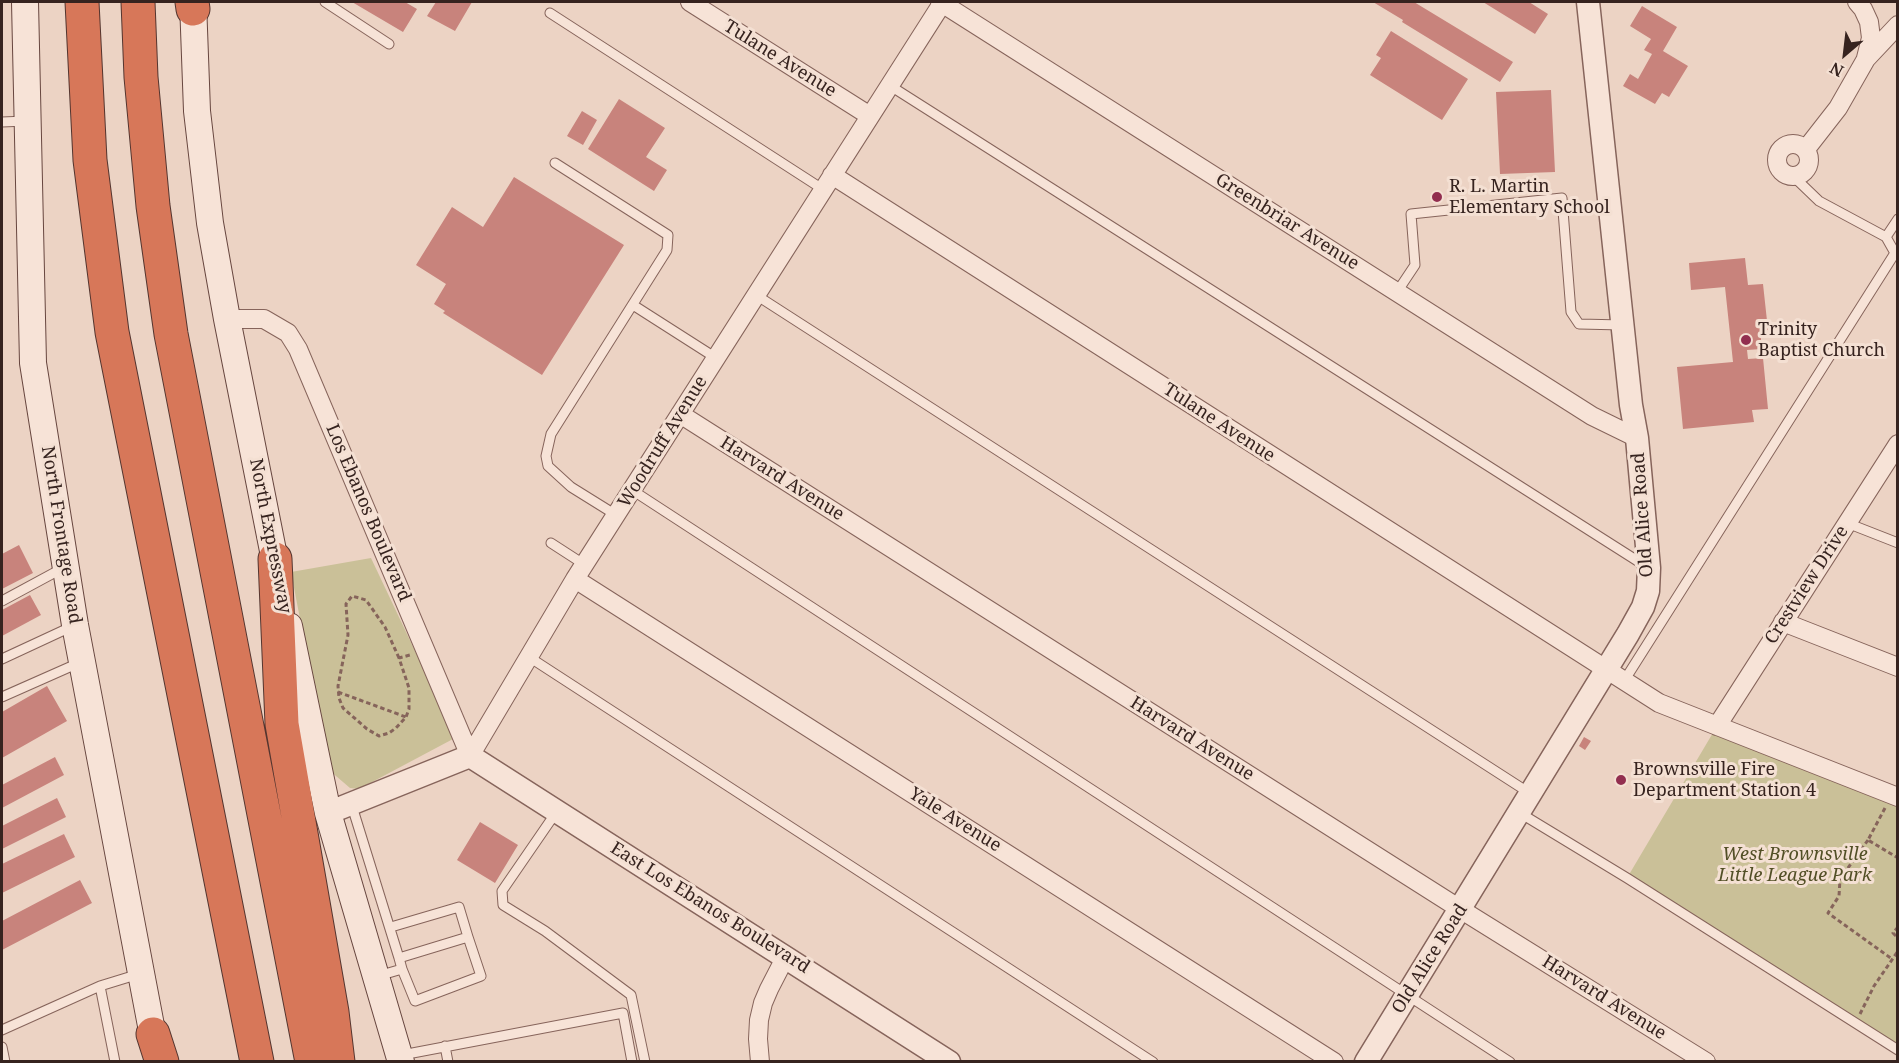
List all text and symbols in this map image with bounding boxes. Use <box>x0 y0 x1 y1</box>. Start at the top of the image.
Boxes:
street label: Tulane Avenue <box>720 16 840 102</box>
north arrow <box>1815 24 1875 84</box>
text: N <box>1826 57 1847 83</box>
street label: Greenbriar Avenue <box>1211 169 1363 275</box>
place label: R. L. Martin Elementary School <box>1449 176 1610 219</box>
marker: R. L. Martin Elementary School <box>1430 190 1444 204</box>
place label: Trinity Baptist Church <box>1758 319 1885 362</box>
marker: Trinity Baptist Church <box>1739 333 1753 347</box>
street label: Woodruff Avenue <box>614 372 712 512</box>
street label: Tulane Avenue <box>1159 379 1279 467</box>
street label: Los Ebanos Boulevard <box>321 421 415 605</box>
street label: Harvard Avenue <box>716 432 848 526</box>
street label: North Frontage Road <box>36 444 86 626</box>
street label: Old Alice Road <box>1628 452 1658 578</box>
street label: North Expressway <box>244 457 296 615</box>
street label: Crestview Drive <box>1761 522 1853 648</box>
street label: Harvard Avenue <box>1126 692 1258 786</box>
place label: Brownsville Fire Department Station 4 <box>1633 759 1816 802</box>
marker: Brownsville Fire Department Station 4 <box>1614 773 1628 787</box>
street label: Yale Avenue <box>905 783 1005 857</box>
street label: East Los Ebanos Boulevard <box>606 838 814 978</box>
park label: West Brownsville Little League Park <box>1718 844 1872 886</box>
street label: Old Alice Road <box>1388 900 1472 1018</box>
street label: Harvard Avenue <box>1538 951 1670 1045</box>

